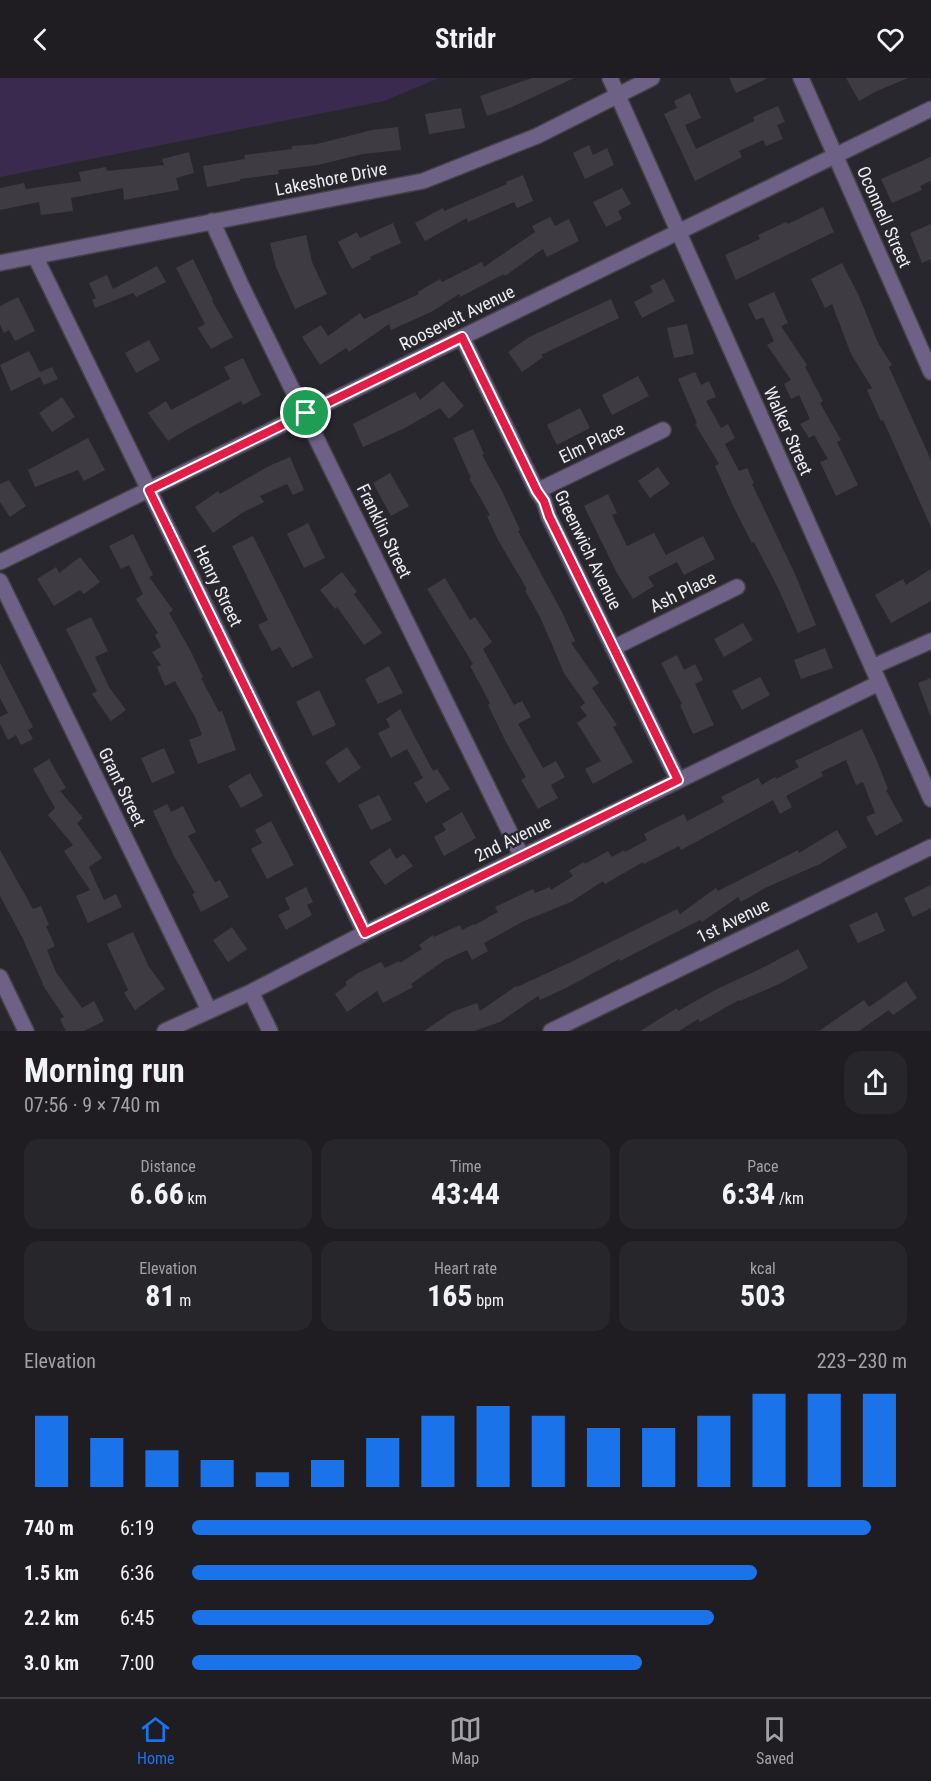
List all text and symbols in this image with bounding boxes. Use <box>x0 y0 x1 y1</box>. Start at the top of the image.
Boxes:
icon: back <box>24 23 57 56</box>
text: Stridr <box>435 23 496 55</box>
icon: heart <box>874 23 907 56</box>
street label: Lakeshore Drive <box>273 157 389 200</box>
street label: Oconnell Street <box>853 163 916 271</box>
street label: Roosevelt Avenue <box>396 281 518 355</box>
street label: Walker Street <box>760 383 817 478</box>
pin <box>280 387 331 438</box>
icon: arrive <box>289 396 322 429</box>
street label: Elm Place <box>556 418 628 467</box>
street label: Franklin Street <box>353 480 416 581</box>
street label: Greenwich Avenue <box>550 487 626 613</box>
street label: Henry Street <box>190 542 247 630</box>
street label: Ash Place <box>646 567 719 617</box>
street label: Grant Street <box>94 744 150 829</box>
street label: 2nd Avenue <box>471 811 554 866</box>
street label: 1st Avenue <box>693 894 773 947</box>
text: Morning run <box>24 1051 185 1090</box>
button: share <box>844 1051 907 1114</box>
text: 07:56 · 9 × 740 m <box>24 1093 160 1117</box>
text: Distance <box>141 1157 196 1176</box>
text: Time <box>450 1157 481 1176</box>
text: Pace <box>747 1157 779 1176</box>
text: 6.66 <box>130 1176 184 1211</box>
text: 43:44 <box>431 1176 500 1211</box>
text: 6:34 <box>722 1176 775 1211</box>
text: km <box>184 1189 207 1208</box>
text: /km <box>775 1189 804 1208</box>
text: Elevation <box>139 1259 197 1278</box>
text: Heart rate <box>434 1259 497 1278</box>
text: kcal <box>750 1259 776 1278</box>
text: 81 <box>145 1278 175 1313</box>
text: 165 <box>427 1278 472 1313</box>
text: 503 <box>740 1278 786 1313</box>
text: m <box>175 1291 191 1310</box>
text: bpm <box>472 1291 504 1310</box>
text: Elevation <box>24 1349 96 1373</box>
text: 223–230 m <box>817 1349 907 1373</box>
text: 740 m <box>24 1516 74 1540</box>
text: 6:19 <box>120 1516 154 1540</box>
text: 1.5 km <box>24 1561 79 1585</box>
text: 6:36 <box>120 1561 154 1585</box>
text: 2.2 km <box>24 1606 79 1630</box>
text: 6:45 <box>120 1606 154 1630</box>
text: 3.0 km <box>24 1651 79 1675</box>
text: 7:00 <box>120 1651 154 1675</box>
tab: Home <box>137 1713 175 1768</box>
tab: Map <box>449 1713 482 1768</box>
tab: Saved <box>756 1713 794 1768</box>

